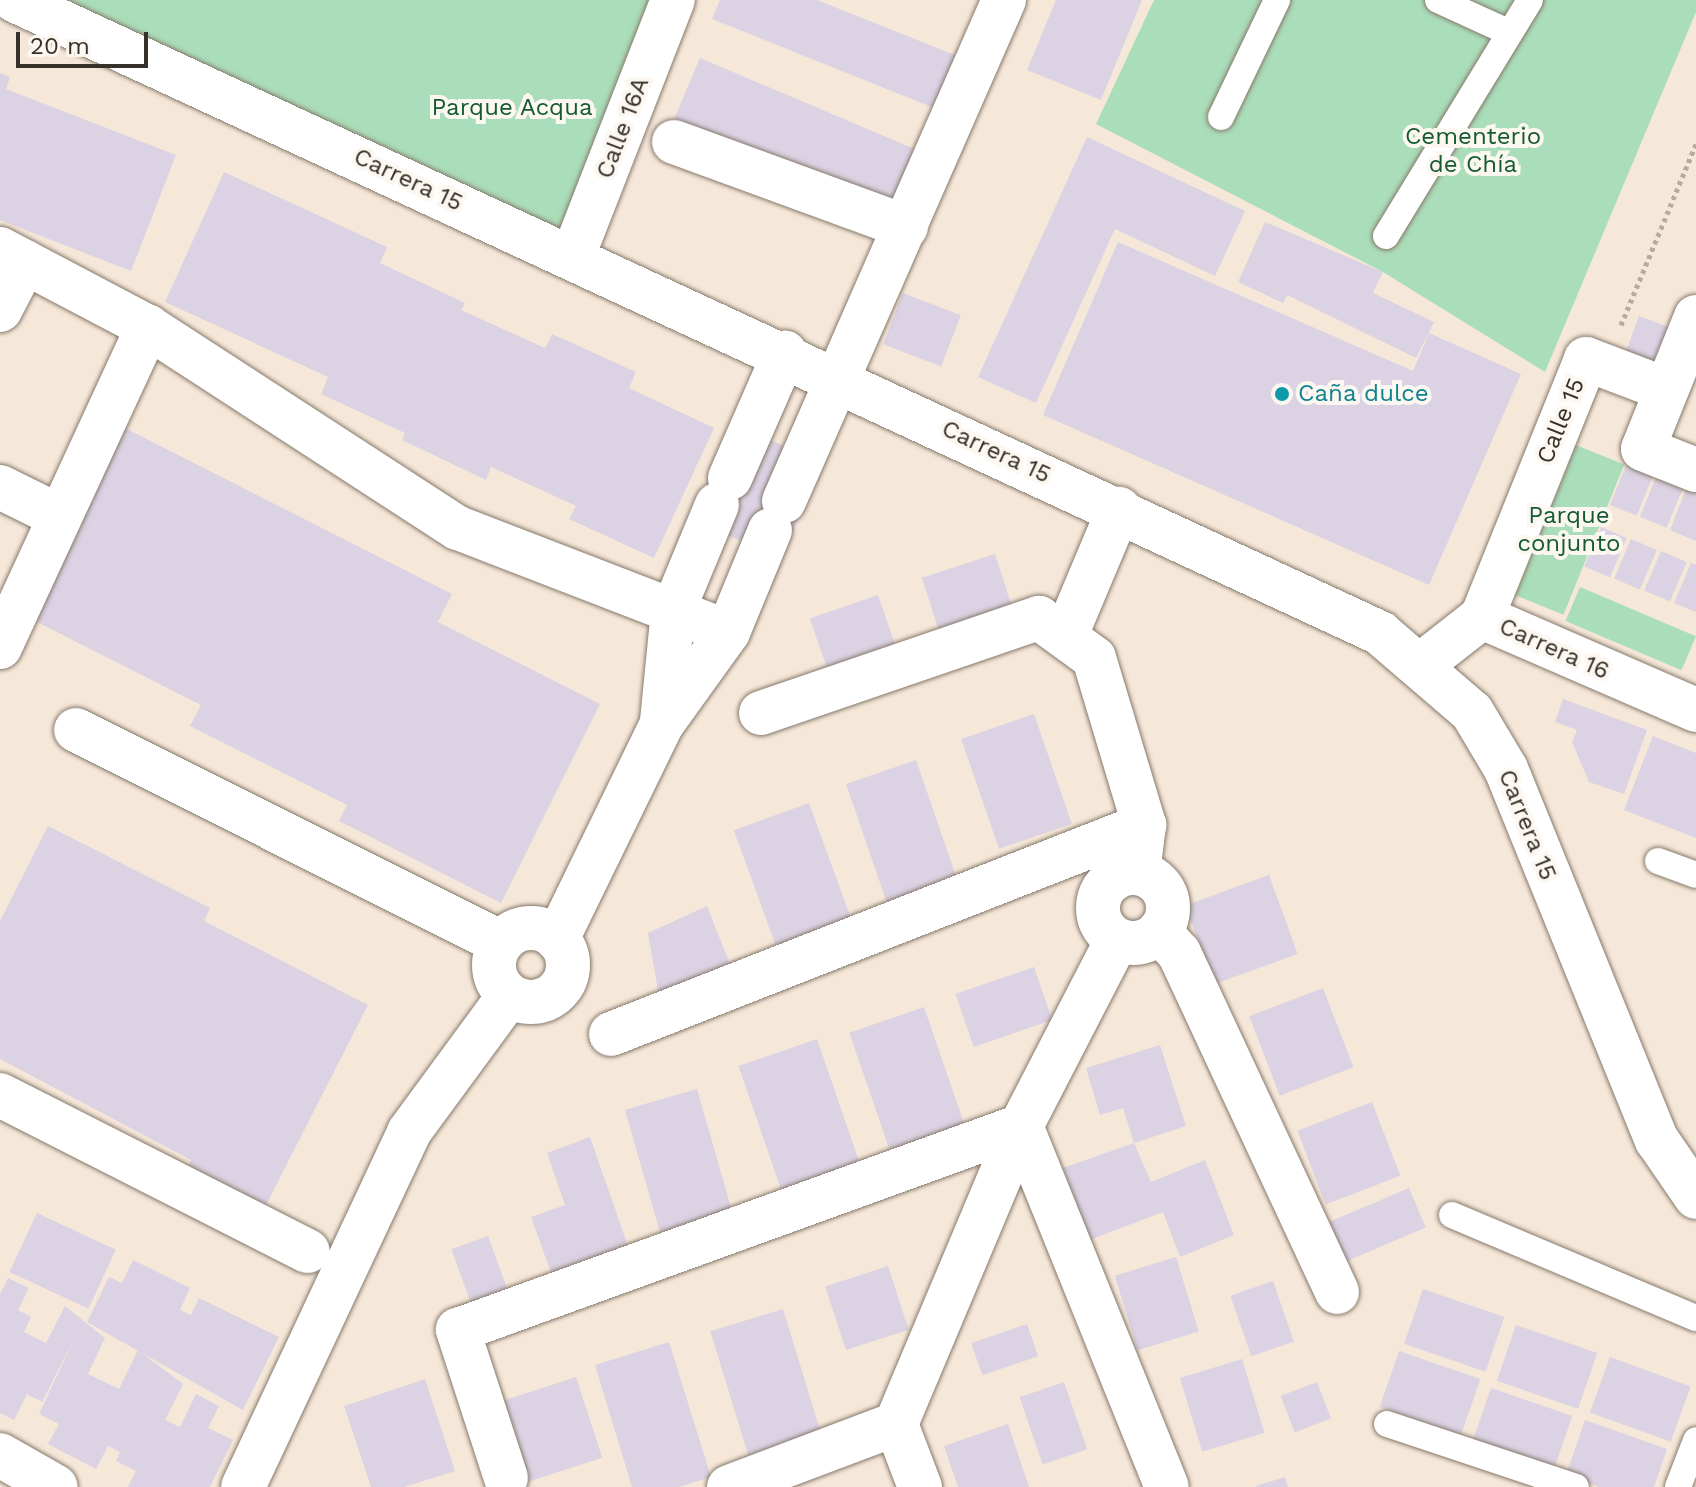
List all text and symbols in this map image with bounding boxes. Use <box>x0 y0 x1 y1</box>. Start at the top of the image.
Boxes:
scale bar <box>20 16 152 66</box>
text: 20 m <box>30 32 90 60</box>
street label: Calle 16A <box>590 73 656 183</box>
park label: Parque Acqua <box>431 94 593 122</box>
park label: Cementerio de Chía <box>1405 123 1541 179</box>
street label: Carrera 15 <box>349 142 467 218</box>
street label: Calle 15 <box>1531 374 1591 468</box>
place label: Caña dulce <box>1298 380 1429 408</box>
marker: Caña dulce <box>1273 385 1291 403</box>
street label: Carrera 15 <box>937 414 1055 490</box>
park label: Parque conjunto <box>1517 502 1621 558</box>
street label: Carrera 16 <box>1494 612 1614 686</box>
street label: Carrera 15 <box>1492 765 1562 885</box>

